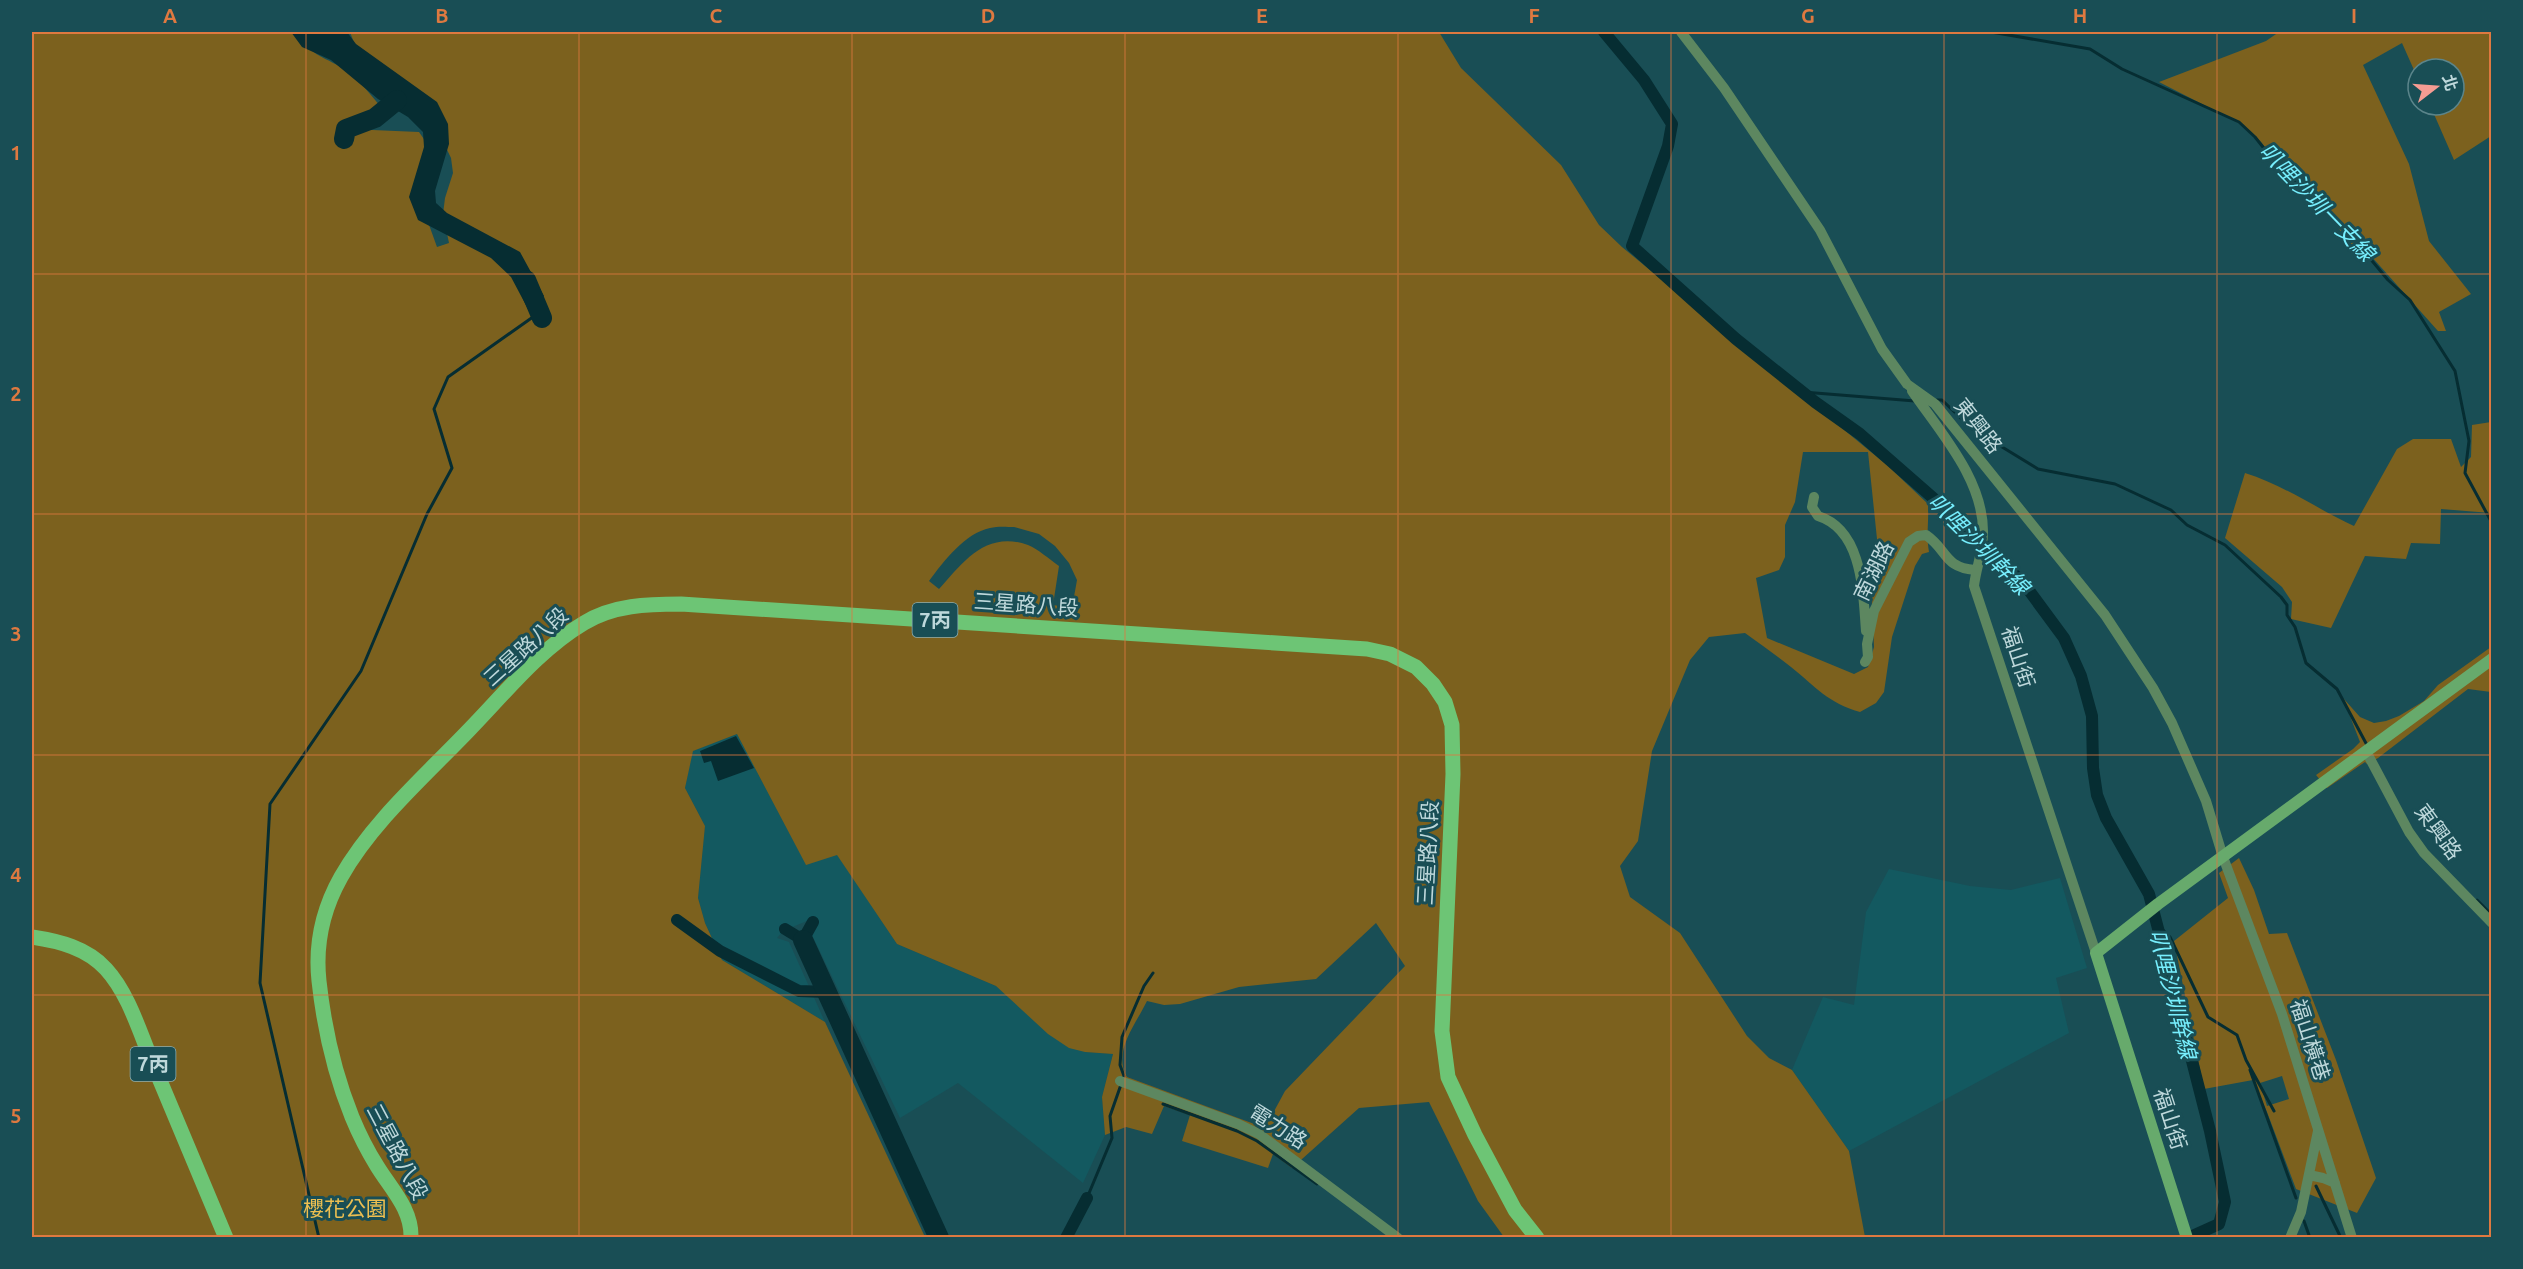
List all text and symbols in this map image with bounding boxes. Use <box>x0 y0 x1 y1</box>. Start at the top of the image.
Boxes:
text: A <box>163 4 177 27</box>
text: B <box>435 4 449 27</box>
text: C <box>710 4 723 27</box>
text: D <box>981 4 995 27</box>
text: E <box>1256 4 1268 27</box>
text: F <box>1528 4 1540 27</box>
text: G <box>1801 4 1815 27</box>
text: H <box>2073 4 2087 27</box>
text: I <box>2351 4 2357 27</box>
north arrow <box>2406 57 2466 117</box>
text: 北 <box>2439 72 2461 93</box>
water label: 叭哩沙圳一支線 <box>2255 138 2382 268</box>
text: 1 <box>10 141 22 164</box>
text: 2 <box>10 382 22 405</box>
street label: 東興路 <box>1950 393 2008 458</box>
water label: 叭哩沙圳幹線 <box>1924 488 2037 601</box>
street label: 南湖路 <box>1849 537 1898 604</box>
street label: 三星路八段 <box>973 588 1079 620</box>
street label: 三星路八段 <box>478 602 572 690</box>
road number: 7丙 <box>912 603 958 637</box>
text: 3 <box>10 622 22 645</box>
street label: 福山街 <box>1998 623 2040 690</box>
street label: 東興路 <box>2411 799 2467 864</box>
street label: 三星路八段 <box>1412 800 1442 906</box>
text: 4 <box>10 863 22 886</box>
water label: 叭哩沙圳幹線 <box>2145 927 2202 1064</box>
street label: 福山橫巷 <box>2287 996 2335 1083</box>
road number: 7丙 <box>130 1047 176 1081</box>
street label: 福山街 <box>2150 1085 2192 1152</box>
street label: 電力路 <box>1245 1099 1312 1153</box>
street label: 三星路八段 <box>363 1100 433 1204</box>
text: 5 <box>10 1104 22 1127</box>
park label: 櫻花公園 <box>303 1196 387 1220</box>

